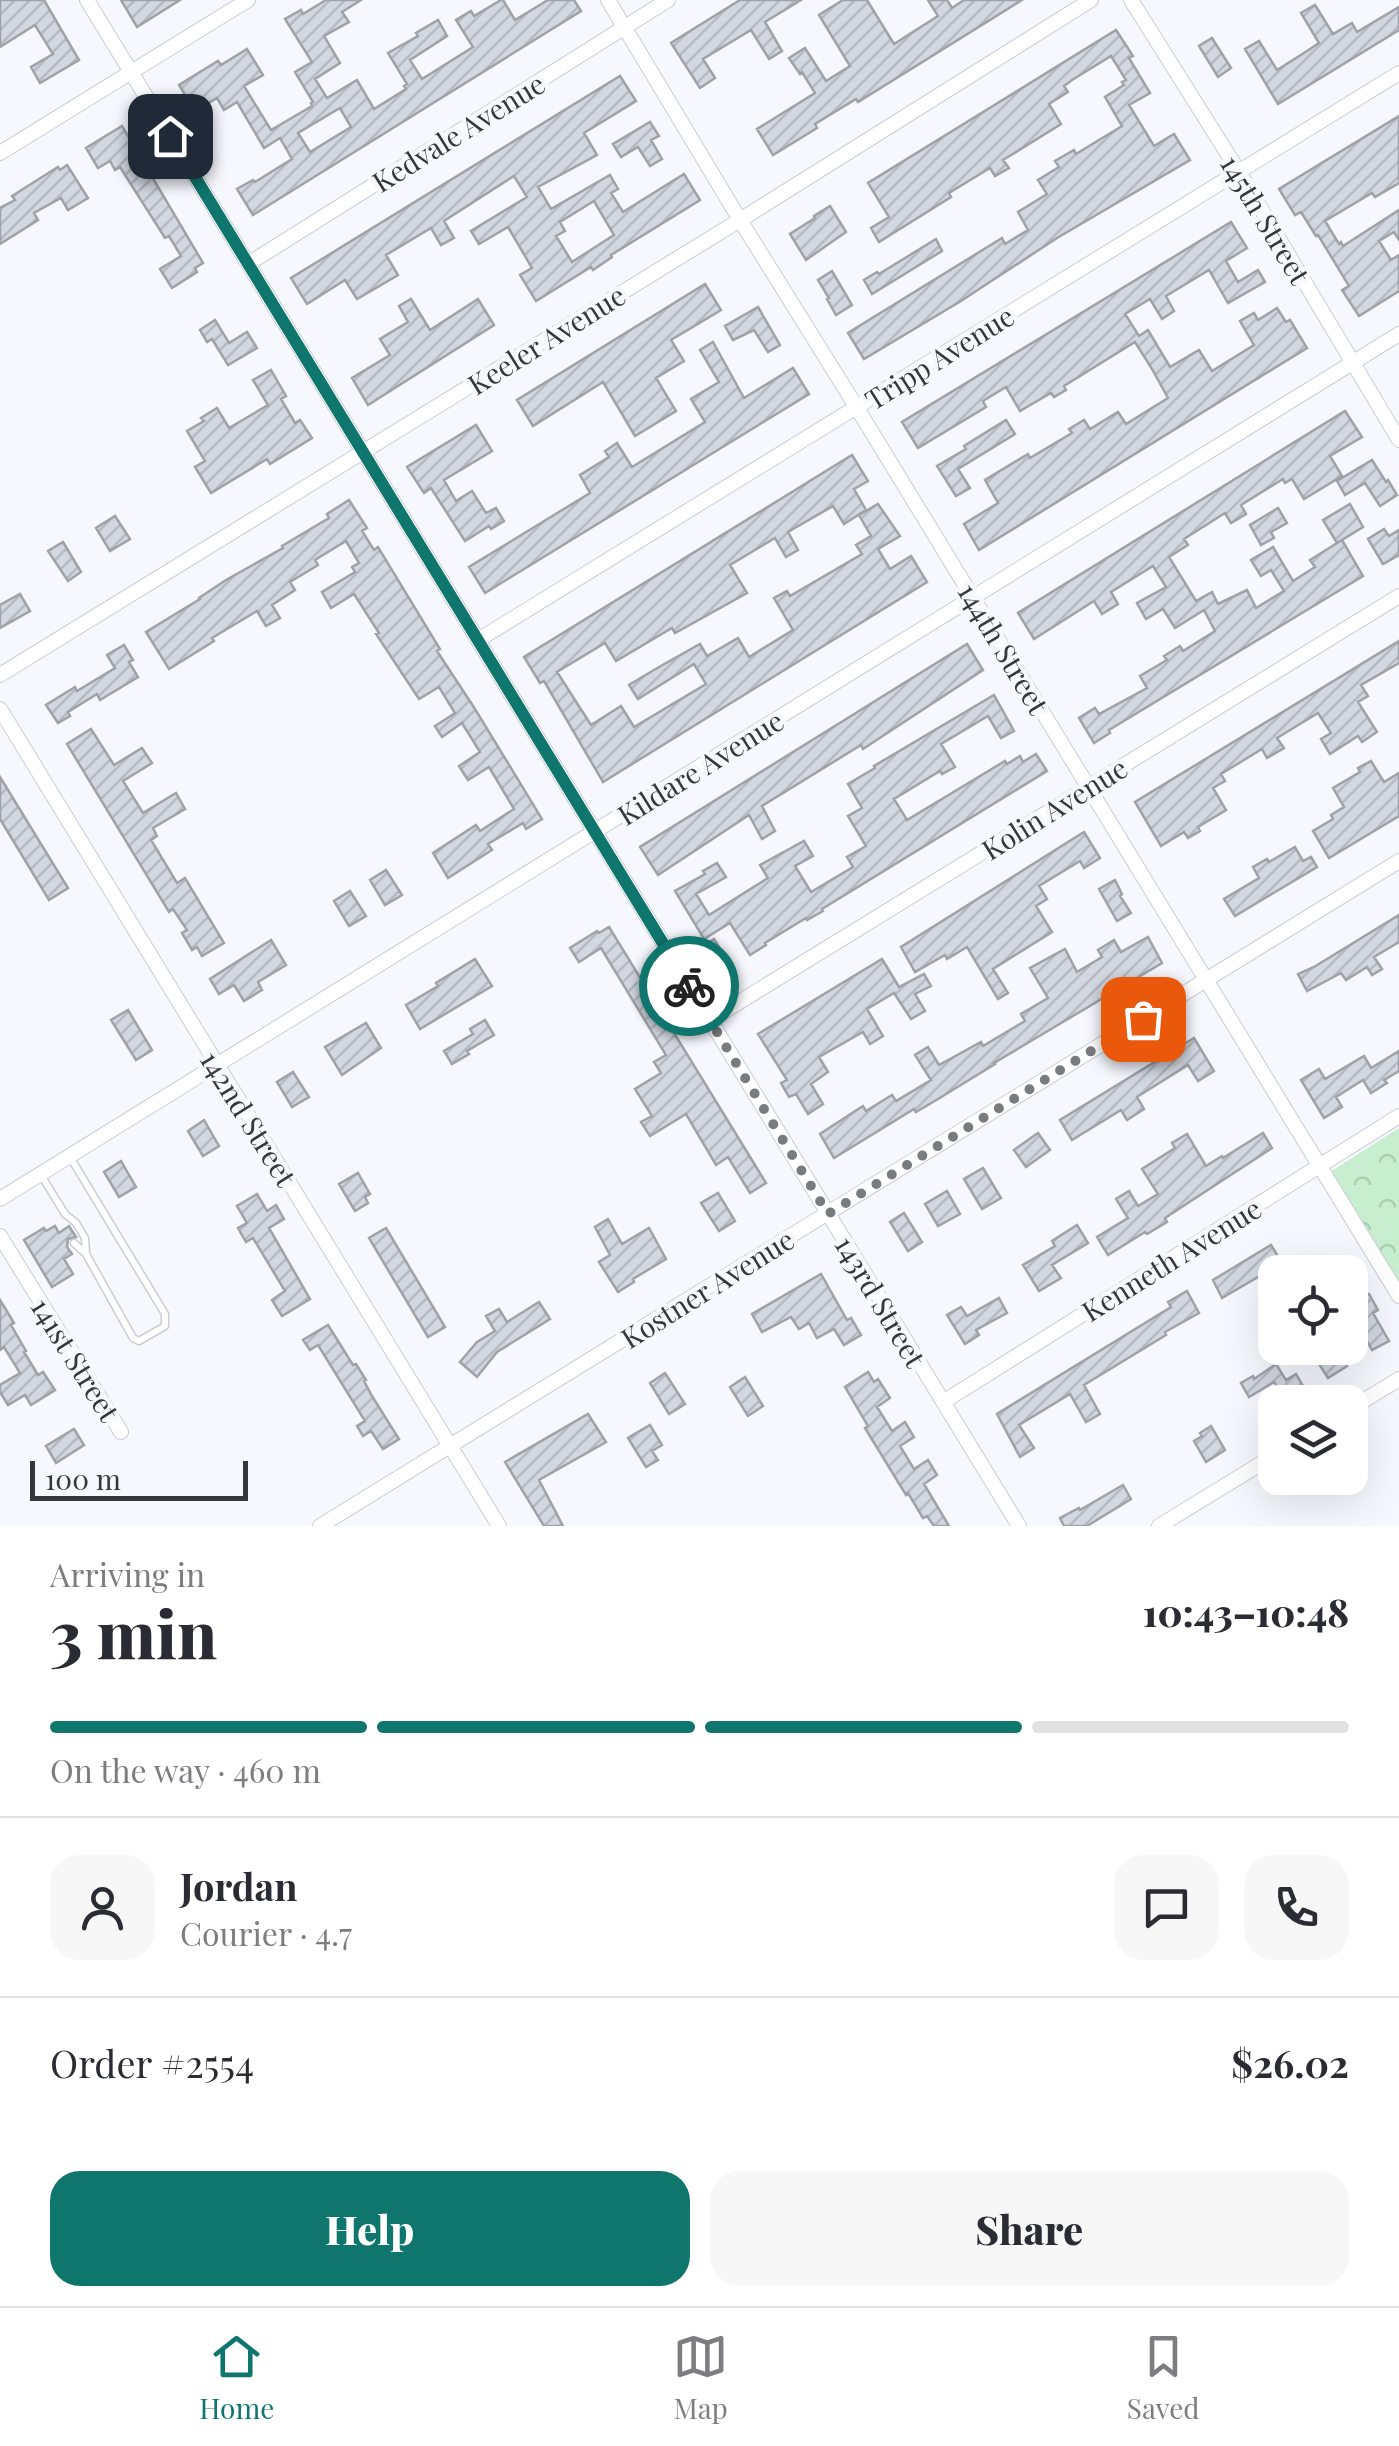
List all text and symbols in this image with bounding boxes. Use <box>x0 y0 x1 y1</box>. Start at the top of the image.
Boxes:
street label: Kedvale Avenue <box>365 64 551 200</box>
pin <box>128 94 213 179</box>
icon: home <box>143 109 198 164</box>
street label: 145th Street <box>1213 148 1320 291</box>
street label: Keeler Avenue <box>460 276 632 402</box>
street label: Tripp Avenue <box>858 297 1020 417</box>
street label: 144th Street <box>950 576 1058 721</box>
street label: Kildare Avenue <box>610 701 790 833</box>
street label: Kolin Avenue <box>974 749 1134 867</box>
courier <box>639 936 739 1036</box>
icon: bike <box>662 959 717 1014</box>
pin <box>1101 977 1186 1062</box>
icon: bag <box>1116 992 1171 1047</box>
street label: 142nd Street <box>193 1043 306 1193</box>
street label: Kenneth Avenue <box>1074 1189 1268 1329</box>
street label: Kostner Avenue <box>614 1220 800 1356</box>
street label: 143rd Street <box>827 1229 935 1374</box>
map controls <box>1258 1255 1368 1495</box>
button: locate <box>1258 1255 1368 1365</box>
street label: 141st Street <box>24 1290 129 1429</box>
button: layers <box>1258 1385 1368 1495</box>
scale bar <box>30 1456 248 1500</box>
text: 100 m <box>45 1460 121 1497</box>
text: Arriving in <box>50 1552 205 1595</box>
text: 10:43–10:48 <box>1143 1586 1349 1637</box>
text: 3 min <box>50 1589 217 1675</box>
text: On the way · 460 m <box>50 1748 321 1791</box>
button: person <box>50 1855 155 1960</box>
button: chat <box>1114 1855 1219 1960</box>
button: phone <box>1244 1855 1349 1960</box>
text: Jordan <box>180 1860 298 1911</box>
text: Courier · 4.7 <box>180 1911 352 1954</box>
text: Order #2554 <box>50 2037 254 2088</box>
text: $26.02 <box>1231 2037 1349 2088</box>
button: Help <box>50 2171 690 2286</box>
button: Share <box>710 2171 1349 2286</box>
tab: Home <box>199 2329 274 2426</box>
tab: Map <box>673 2329 728 2426</box>
tab: Saved <box>1127 2329 1200 2426</box>

